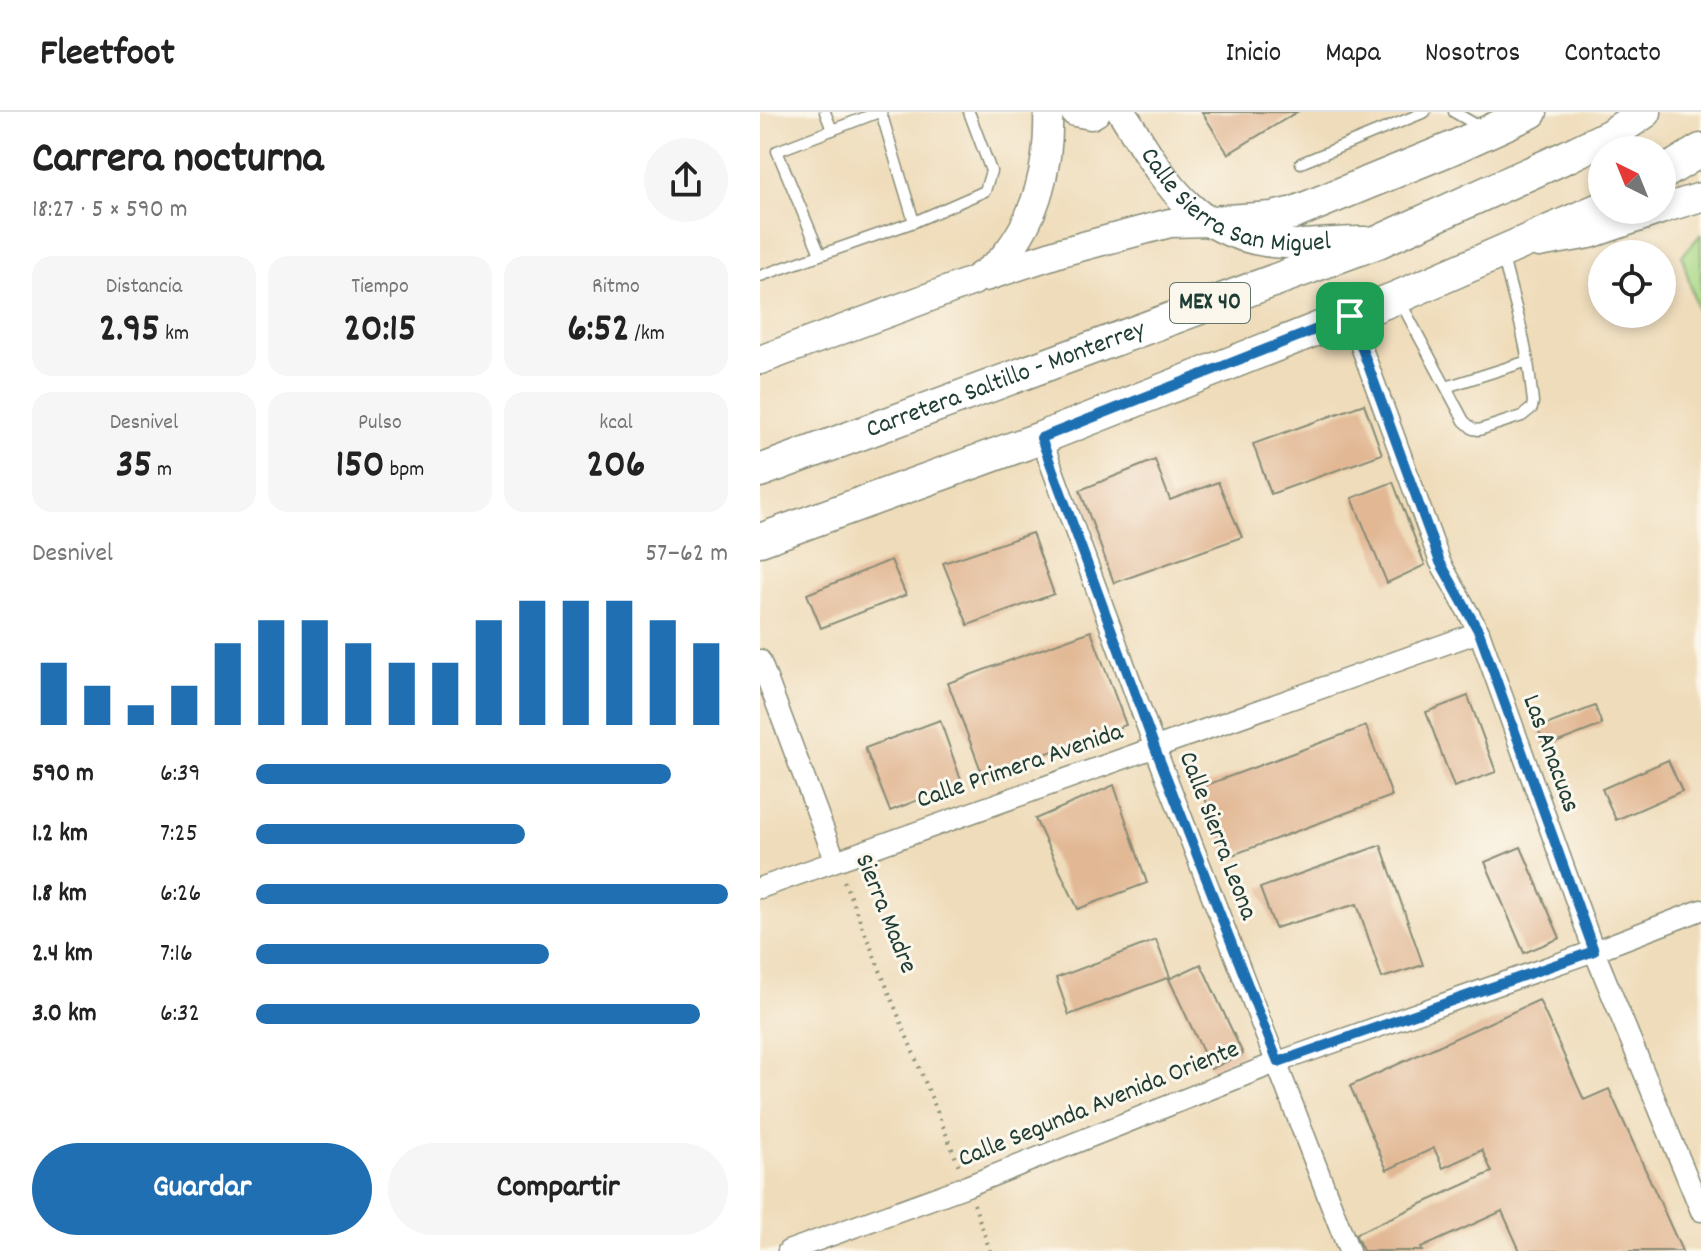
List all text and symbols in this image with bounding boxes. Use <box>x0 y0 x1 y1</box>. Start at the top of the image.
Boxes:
text: Fleetfoot <box>40 28 175 83</box>
text: Inicio <box>1226 35 1281 75</box>
text: Mapa <box>1325 35 1381 75</box>
text: Nosotros <box>1425 35 1520 75</box>
text: Contacto <box>1564 35 1661 75</box>
text: Carrera nocturna <box>32 130 324 193</box>
north arrow <box>1588 136 1676 224</box>
map controls <box>1588 136 1676 328</box>
button: share <box>644 138 728 222</box>
street label: Calle Sierra San Miguel <box>1130 140 1332 263</box>
text: 18:27 · 5 × 590 m <box>32 192 188 229</box>
button: locate <box>1588 240 1676 328</box>
text: Distancia <box>106 272 182 303</box>
text: Tiempo <box>351 272 409 303</box>
text: Ritmo <box>592 272 640 303</box>
pin <box>1316 282 1384 350</box>
road number: MEX 40 <box>1170 283 1250 323</box>
icon: arrive <box>1328 294 1372 338</box>
text: 2.95 <box>99 303 160 360</box>
text: 20:15 <box>343 303 417 360</box>
text: 6:52 <box>567 303 629 360</box>
street label: Carretera Saltillo - Monterrey <box>861 311 1151 449</box>
text: km <box>160 319 189 350</box>
text: /km <box>629 319 665 350</box>
text: Desnivel <box>110 408 178 439</box>
text: Pulso <box>358 408 402 439</box>
text: kcal <box>599 408 633 439</box>
text: 35 <box>116 439 152 496</box>
text: 150 <box>336 439 385 496</box>
text: 206 <box>587 439 645 496</box>
text: m <box>152 455 172 486</box>
text: bpm <box>385 455 424 486</box>
text: Desnivel <box>32 536 113 573</box>
text: 57–62 m <box>645 536 728 573</box>
street label: Las Anacuas <box>1512 690 1588 818</box>
street label: Calle Primera Avenida <box>912 714 1129 820</box>
street label: Calle Sierra Leona <box>1168 746 1266 926</box>
text: 590 m <box>32 756 94 793</box>
text: 6:39 <box>160 756 201 793</box>
text: 1.2 km <box>32 816 88 853</box>
text: 7:25 <box>160 816 198 853</box>
street label: Sierra Madre <box>844 849 926 979</box>
text: 1.8 km <box>32 876 87 913</box>
text: 6:26 <box>160 876 201 913</box>
text: 2.4 km <box>32 936 93 973</box>
text: 7:16 <box>160 936 193 973</box>
text: 3.0 km <box>32 996 97 1033</box>
text: 6:32 <box>160 996 200 1033</box>
street label: Calle Segunda Avenida Oriente <box>953 1032 1245 1178</box>
button: Guardar <box>32 1143 372 1235</box>
button: Compartir <box>388 1143 728 1235</box>

